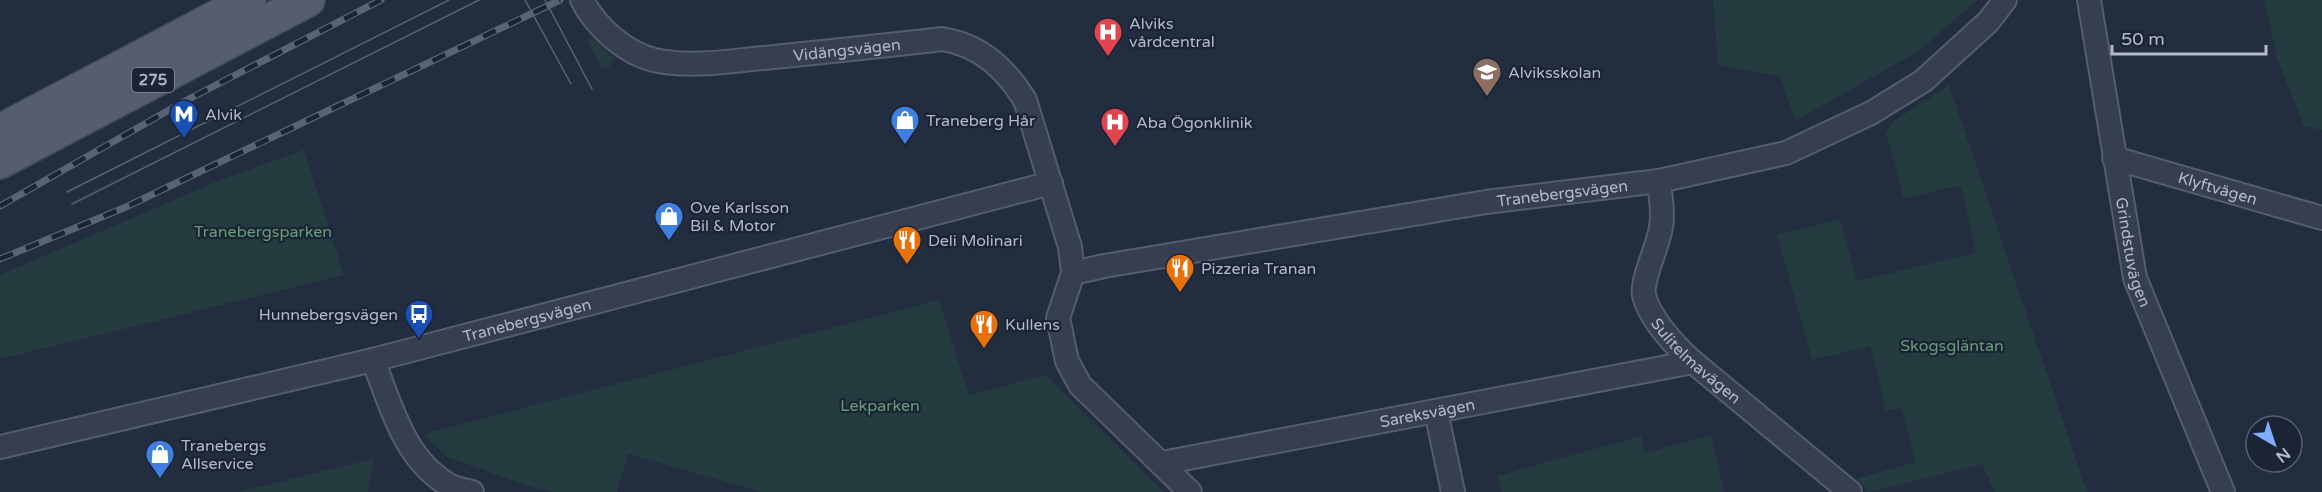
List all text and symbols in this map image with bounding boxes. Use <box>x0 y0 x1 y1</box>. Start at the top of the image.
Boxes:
place label: Alviks vårdcentral <box>1129 14 1215 52</box>
hospital icon: Alviks vårdcentral <box>1092 16 1124 58</box>
scale bar <box>2112 18 2266 56</box>
text: 50 m <box>2121 28 2165 50</box>
street label: Vidängsvägen <box>792 35 902 66</box>
school or university icon: Alviksskolan <box>1471 56 1503 98</box>
place label: Alviksskolan <box>1508 63 1601 83</box>
road number: 275 <box>132 68 174 92</box>
metro station icon: Alvik <box>168 98 200 140</box>
shop icon: Traneberg Hår <box>889 104 921 146</box>
place label: Alvik <box>205 105 242 125</box>
hospital icon: Aba Ögonklinik <box>1099 106 1131 148</box>
place label: Traneberg Hår <box>926 111 1036 131</box>
place label: Aba Ögonklinik <box>1136 113 1253 133</box>
street label: Klyftvägen <box>2176 168 2259 210</box>
street label: Tranebergsvägen <box>1496 176 1629 212</box>
street label: Grindstuvägen <box>2111 196 2155 310</box>
place label: Ove Karlsson Bil & Motor <box>690 198 789 236</box>
shop icon: Ove Karlsson Bil & Motor <box>653 200 685 242</box>
park label: Tranebergsparken <box>194 222 332 242</box>
restaurant icon: Deli Molinari <box>891 224 923 266</box>
place label: Deli Molinari <box>928 231 1023 251</box>
restaurant icon: Pizzeria Tranan <box>1164 252 1196 294</box>
place label: Pizzeria Tranan <box>1201 259 1316 279</box>
street label: Tranebergsvägen <box>461 294 593 347</box>
bus stop icon: Hunnebergsvägen <box>403 298 435 340</box>
place label: Hunnebergsvägen <box>259 305 398 325</box>
restaurant icon: Kullens <box>968 308 1000 350</box>
street label: Sulitelmavägen <box>1646 314 1745 408</box>
place label: Kullens <box>1005 315 1060 335</box>
park label: Skogsgläntan <box>1900 336 2004 356</box>
street label: Sareksvägen <box>1378 395 1477 432</box>
park label: Lekparken <box>840 396 920 416</box>
north arrow <box>2244 414 2304 474</box>
place label: Tranebergs Allservice <box>181 436 267 474</box>
shop icon: Tranebergs Allservice <box>144 438 176 480</box>
text: N <box>2272 443 2294 467</box>

